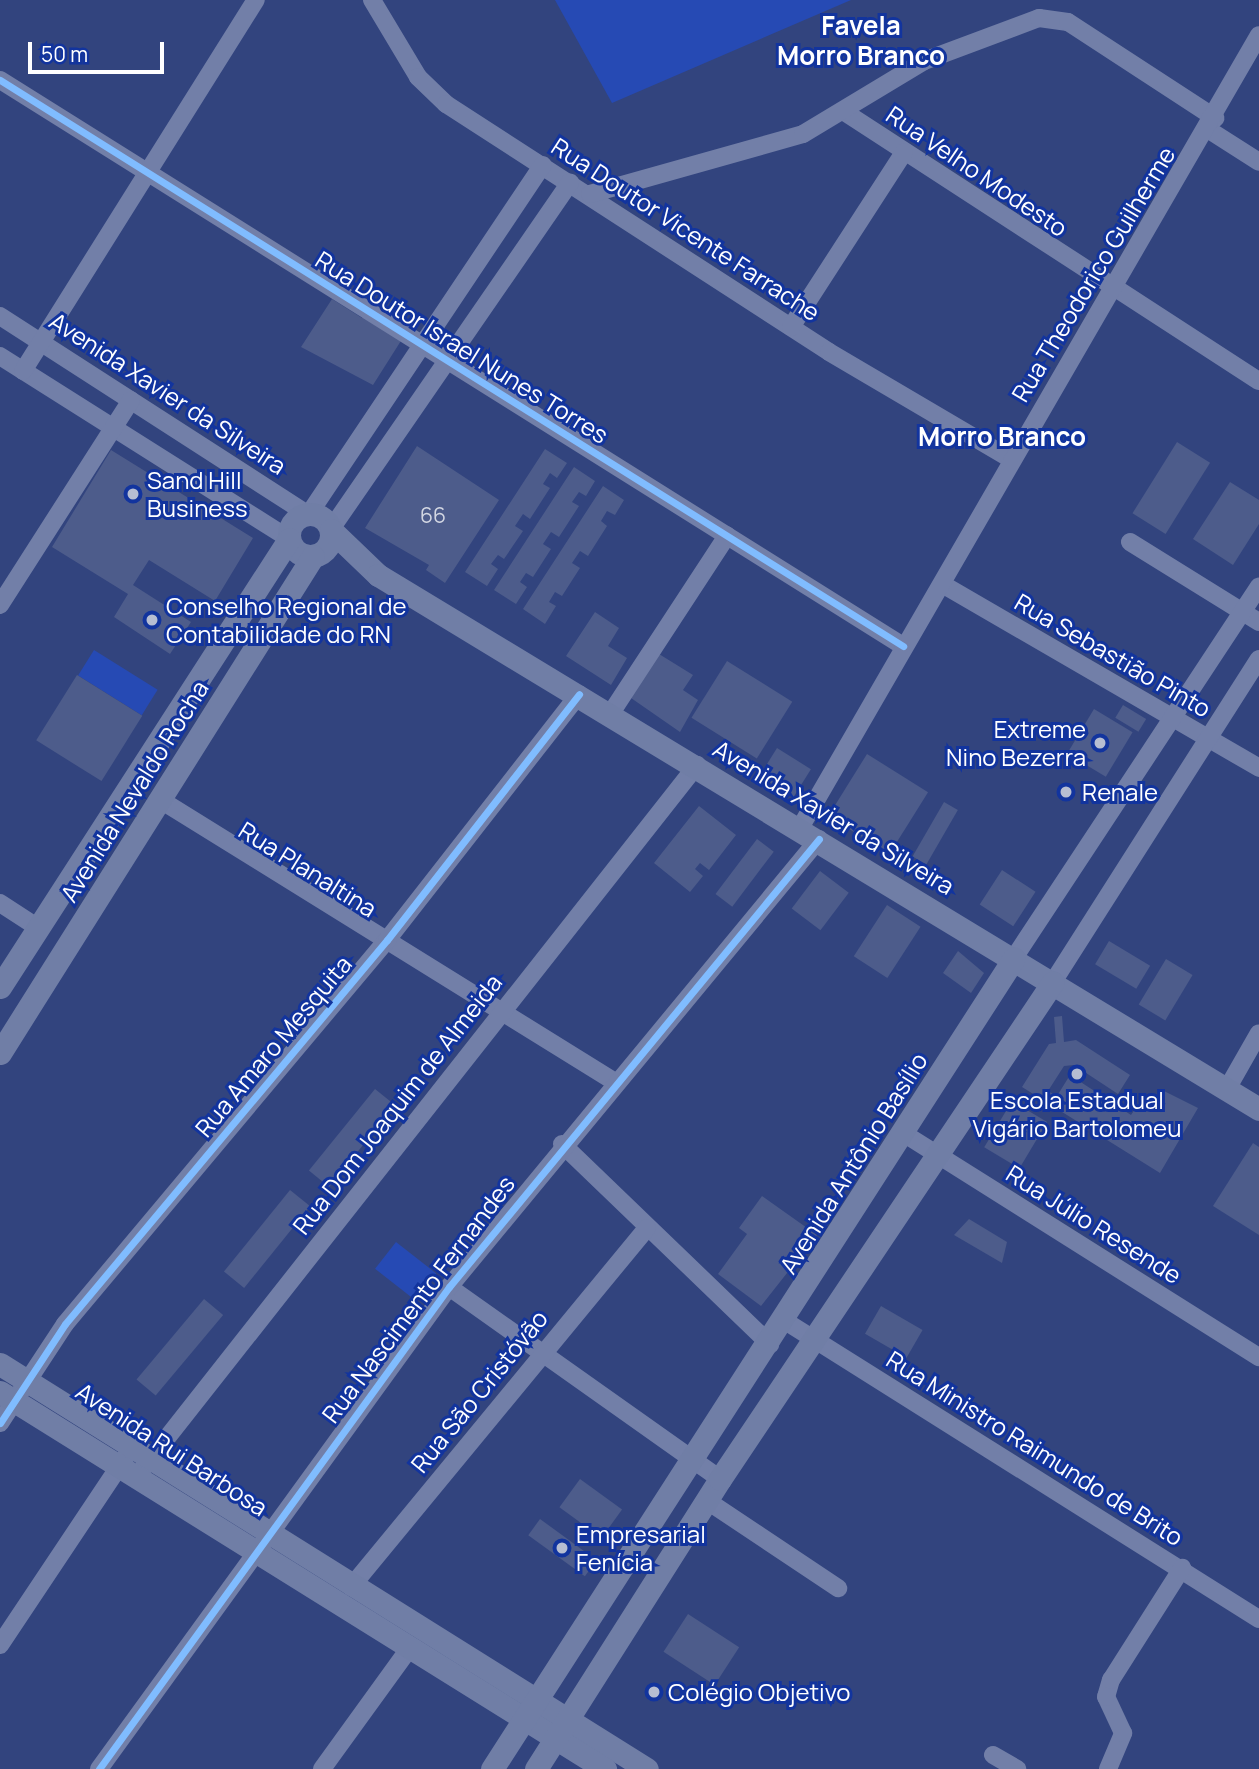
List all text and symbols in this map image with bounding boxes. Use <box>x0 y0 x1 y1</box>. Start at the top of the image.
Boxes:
district label: Favela Morro Branco <box>777 10 945 72</box>
scale bar <box>32 28 168 72</box>
text: 50 m <box>41 40 88 68</box>
street label: Rua Velho Modesto <box>881 100 1073 242</box>
street label: Rua Doutor Vicente Farrache <box>547 131 825 327</box>
street label: Rua Theodorico Guilherme <box>1005 141 1181 407</box>
street label: Rua Doutor Israel Nunes Torres <box>310 245 614 449</box>
street label: Avenida Xavier da Silveira <box>45 306 291 480</box>
district label: Morro Branco <box>918 421 1086 453</box>
place label: Sand Hill Business <box>147 466 248 522</box>
marker: Sand Hill Business <box>125 486 141 502</box>
house number: 66 <box>420 502 446 528</box>
street label: Rua Sebastião Pinto <box>1010 587 1216 723</box>
place label: Conselho Regional de Contabilidade do RN <box>166 592 407 648</box>
marker: Conselho Regional de Contabilidade do RN <box>144 612 160 628</box>
street label: Avenida Nevaldo Rocha <box>54 675 214 907</box>
place label: Extreme Nino Bezerra <box>946 715 1086 771</box>
street label: Avenida Xavier da Silveira <box>708 734 960 900</box>
marker: Extreme Nino Bezerra <box>1092 735 1108 751</box>
place label: Renale <box>1082 778 1158 806</box>
marker: Renale <box>1056 782 1076 802</box>
street label: Rua Planaltina <box>234 815 382 923</box>
street label: Rua Amaro Mesquita <box>189 950 357 1142</box>
street label: Rua Dom Joaquim de Almeida <box>286 968 508 1240</box>
street label: Avenida Antônio Basílio <box>773 1047 933 1279</box>
marker: Escola Estadual Vigário Bartolomeu <box>1069 1066 1085 1082</box>
place label: Escola Estadual Vigário Bartolomeu <box>973 1086 1181 1142</box>
street label: Rua Júlio Resende <box>1001 1159 1187 1289</box>
street label: Rua Nascimento Fernandes <box>316 1170 520 1428</box>
street label: Rua São Cristóvão <box>405 1304 553 1478</box>
street label: Rua Ministro Raimundo de Brito <box>881 1345 1189 1551</box>
street label: Avenida Rui Barbosa <box>71 1376 273 1522</box>
place label: Empresarial Fenícia <box>576 1520 706 1576</box>
marker: Empresarial Fenícia <box>554 1540 570 1556</box>
place label: Colégio Objetivo <box>668 1678 851 1706</box>
marker: Colégio Objetivo <box>646 1684 662 1700</box>

